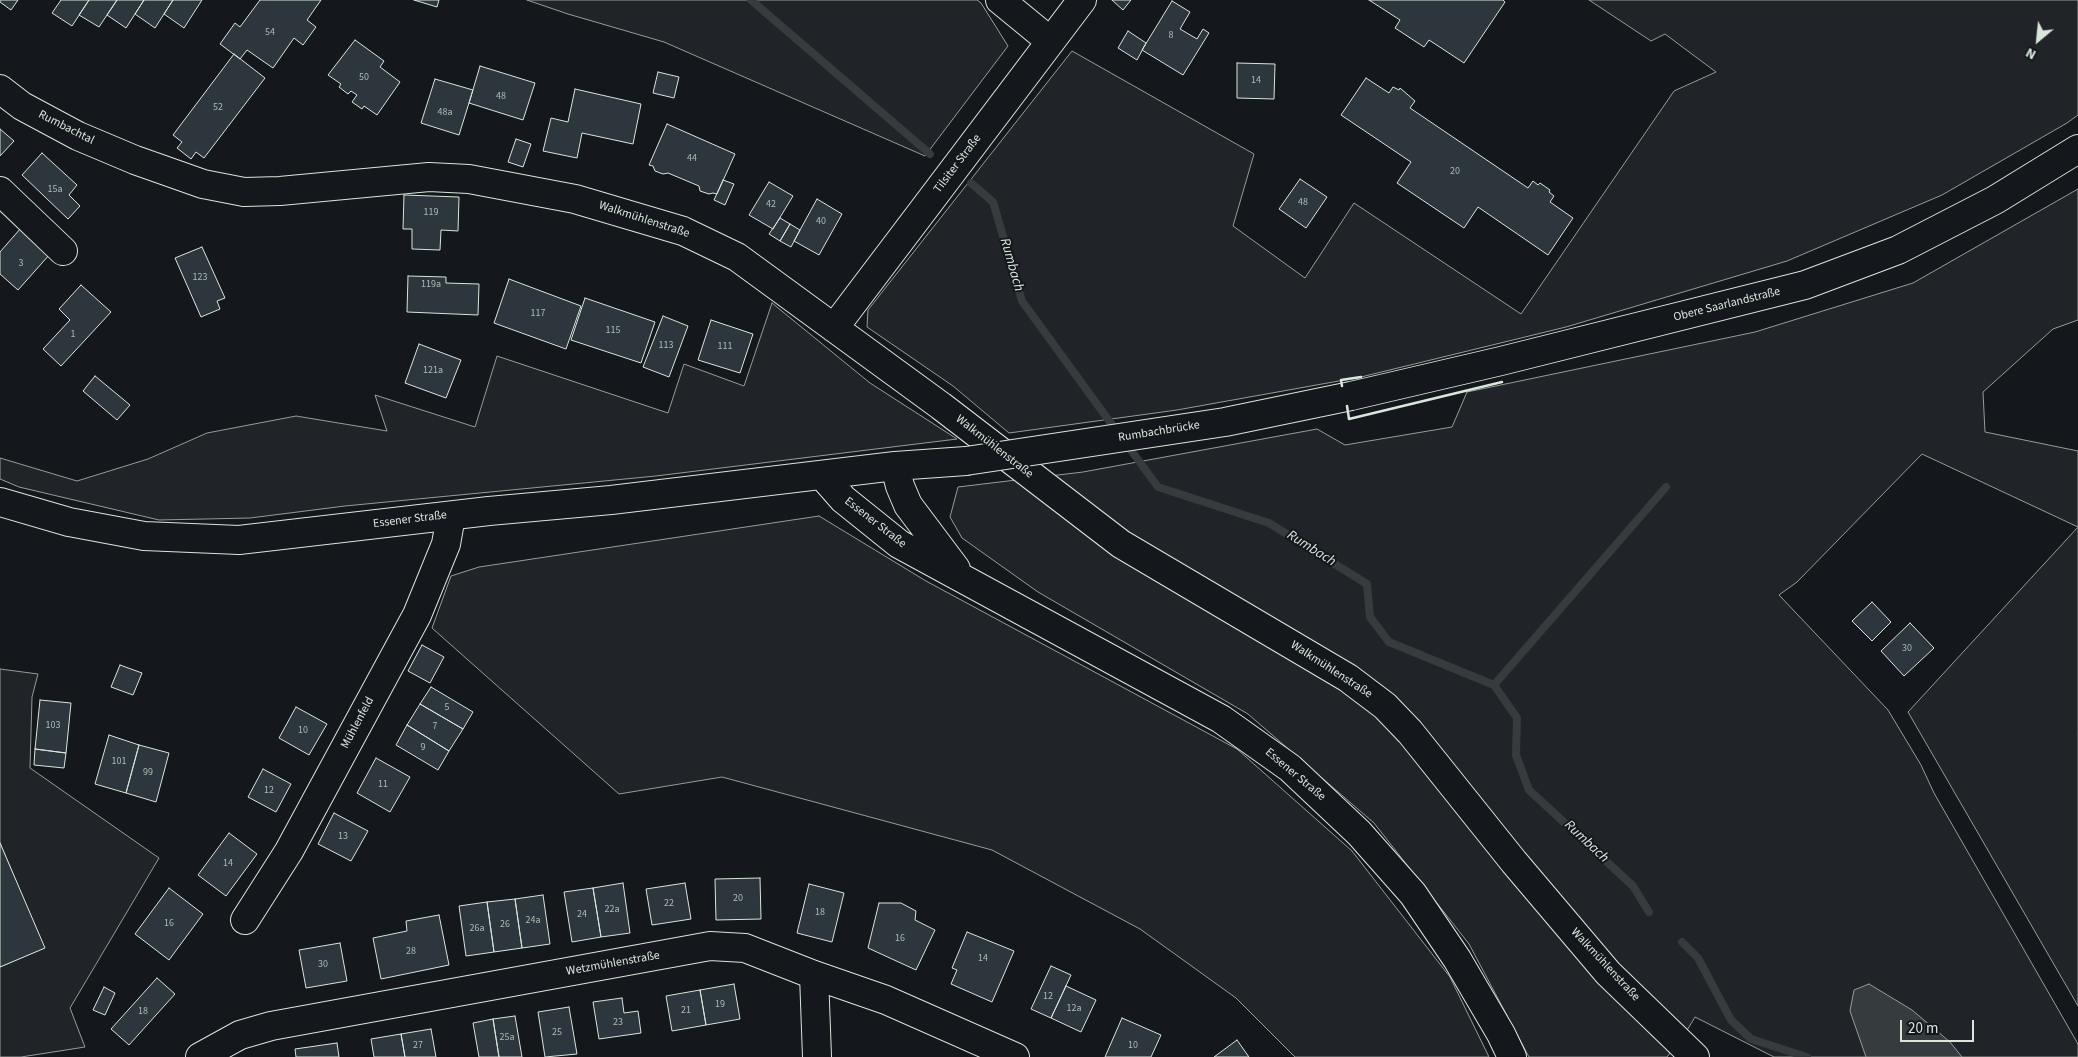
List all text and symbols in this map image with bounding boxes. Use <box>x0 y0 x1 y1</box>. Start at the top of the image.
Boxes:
north arrow <box>2013 15 2063 65</box>
house number: 54 <box>265 27 275 39</box>
house number: 8 <box>1169 30 1173 42</box>
text: N <box>2022 42 2040 64</box>
house number: 50 <box>359 72 369 84</box>
house number: 14 <box>1251 75 1261 87</box>
house number: 48 <box>496 91 506 103</box>
house number: 52 <box>213 102 223 114</box>
house number: 48a <box>438 107 452 119</box>
street label: Rumbachtal <box>36 108 96 148</box>
street label: Tilsiter Straße <box>931 132 985 196</box>
house number: 44 <box>687 153 697 165</box>
house number: 20 <box>1450 166 1460 178</box>
house number: 15a <box>48 184 62 196</box>
house number: 48 <box>1298 197 1308 209</box>
street label: Walkmühlenstraße <box>597 199 691 241</box>
house number: 42 <box>766 199 776 211</box>
house number: 119 <box>424 207 438 219</box>
house number: 40 <box>816 216 826 228</box>
water label: Rumbach <box>995 236 1027 294</box>
house number: 3 <box>19 258 23 270</box>
house number: 123 <box>193 272 207 284</box>
house number: 119a <box>421 279 441 291</box>
street label: Obere Saarlandstraße <box>1672 285 1782 325</box>
house number: 117 <box>531 308 545 320</box>
house number: 115 <box>606 325 620 337</box>
house number: 1 <box>71 329 75 341</box>
house number: 113 <box>659 340 673 352</box>
house number: 111 <box>718 341 732 353</box>
house number: 121a <box>423 365 443 377</box>
street label: Walkmühlenstraße <box>952 412 1036 482</box>
street label: Rumbachbrücke <box>1117 418 1201 446</box>
street label: Essener Straße <box>841 494 909 552</box>
street label: Essener Straße <box>372 508 448 532</box>
water label: Rumbach <box>1283 527 1339 571</box>
street label: Walkmühlenstraße <box>1287 638 1375 702</box>
house number: 30 <box>1902 643 1912 655</box>
street label: Mühlenfeld <box>338 695 378 751</box>
house number: 5 <box>445 702 449 714</box>
house number: 103 <box>46 720 60 732</box>
house number: 7 <box>433 721 437 733</box>
house number: 10 <box>298 725 308 737</box>
house number: 9 <box>421 742 425 754</box>
street label: Essener Straße <box>1262 746 1328 804</box>
house number: 101 <box>112 756 126 768</box>
house number: 99 <box>143 767 153 779</box>
house number: 11 <box>378 779 388 791</box>
house number: 12 <box>264 785 274 797</box>
water label: Rumbach <box>1560 817 1612 867</box>
house number: 13 <box>338 831 348 843</box>
house number: 14 <box>223 858 233 870</box>
house number: 20 <box>733 893 743 905</box>
house number: 22 <box>664 898 674 910</box>
house number: 22a <box>605 904 619 916</box>
house number: 18 <box>815 907 825 919</box>
house number: 24 <box>577 909 587 921</box>
house number: 24a <box>526 915 540 927</box>
house number: 16 <box>164 918 174 930</box>
house number: 26 <box>500 919 510 931</box>
house number: 26a <box>470 923 484 935</box>
street label: Walkmühlenstraße <box>1568 926 1642 1004</box>
house number: 16 <box>895 933 905 945</box>
house number: 28 <box>406 946 416 958</box>
street label: Wetzmühlenstraße <box>565 949 661 979</box>
house number: 14 <box>978 953 988 965</box>
house number: 30 <box>318 959 328 971</box>
house number: 12 <box>1043 991 1053 1003</box>
house number: 19 <box>715 999 725 1011</box>
house number: 12a <box>1067 1003 1081 1015</box>
house number: 21 <box>681 1005 691 1017</box>
house number: 18 <box>138 1006 148 1018</box>
scale bar <box>1903 1010 1977 1042</box>
house number: 23 <box>613 1017 623 1029</box>
text: 20 m <box>1908 1018 1938 1039</box>
house number: 25 <box>552 1027 562 1039</box>
house number: 25a <box>500 1032 514 1044</box>
house number: 27 <box>413 1040 423 1052</box>
house number: 10 <box>1128 1040 1138 1052</box>

